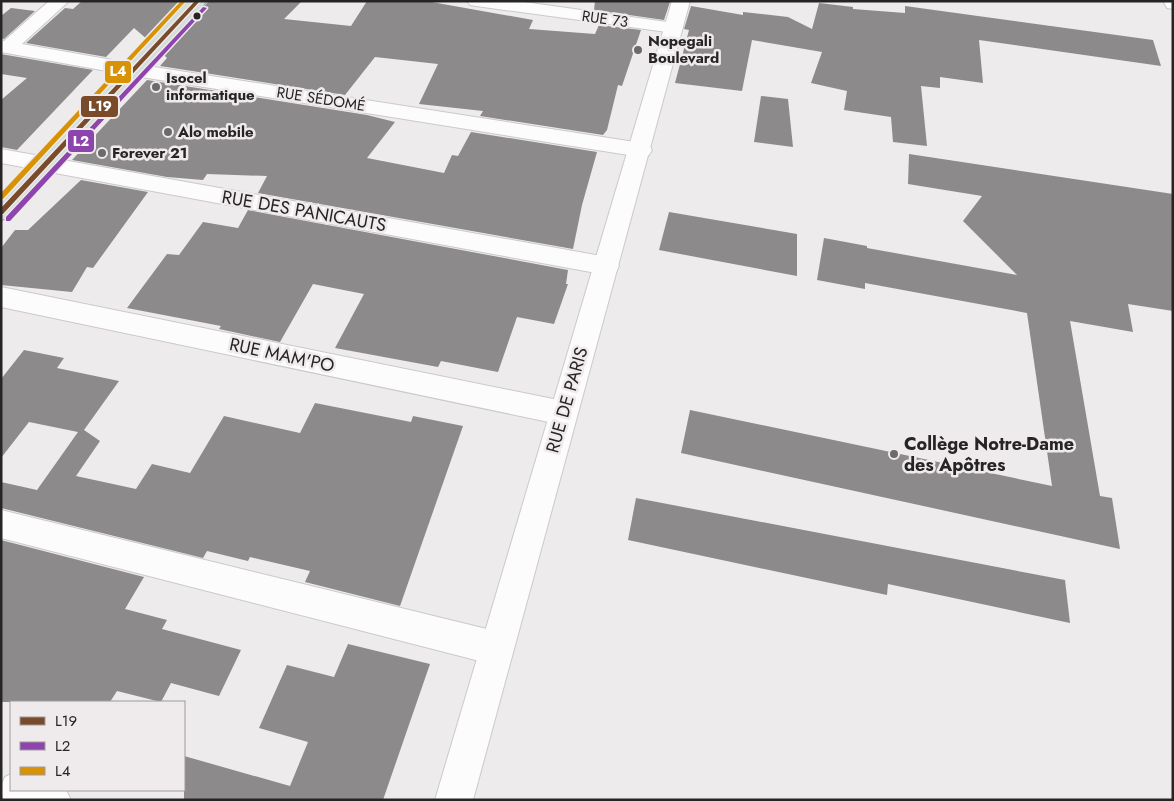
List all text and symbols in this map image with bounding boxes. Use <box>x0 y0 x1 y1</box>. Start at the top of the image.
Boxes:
street label: RUE 73 <box>580 5 630 33</box>
unlabelled marker <box>192 11 202 21</box>
place label: Nopegali Boulevard <box>648 30 719 69</box>
marker: Nopegali Boulevard <box>632 44 644 56</box>
line badge: L4 <box>104 60 132 84</box>
text: L4 <box>109 61 127 81</box>
place label: Isocel informatique <box>166 67 255 106</box>
marker: Isocel informatique <box>150 81 162 93</box>
street label: RUE SÉDOMÉ <box>275 81 367 117</box>
line badge: L19 <box>80 95 119 118</box>
text: L19 <box>88 96 112 116</box>
place label: Alo mobile <box>177 121 254 143</box>
marker: Alo mobile <box>162 126 174 138</box>
line badge: L2 <box>67 129 95 153</box>
text: L2 <box>73 131 89 151</box>
place label: Forever 21 <box>112 142 187 164</box>
marker: Forever 21 <box>96 147 108 159</box>
street label: RUE DES PANICAUTS <box>220 184 388 238</box>
street label: RUE MAM'PO <box>227 331 337 379</box>
street label: RUE DE PARIS <box>539 344 595 456</box>
place label: Collège Notre-Dame des Apôtres <box>904 431 1074 478</box>
marker: Collège Notre-Dame des Apôtres <box>888 448 900 460</box>
legend <box>10 701 185 791</box>
text: L19 <box>55 710 77 732</box>
text: L2 <box>55 735 70 757</box>
text: L4 <box>55 760 71 782</box>

